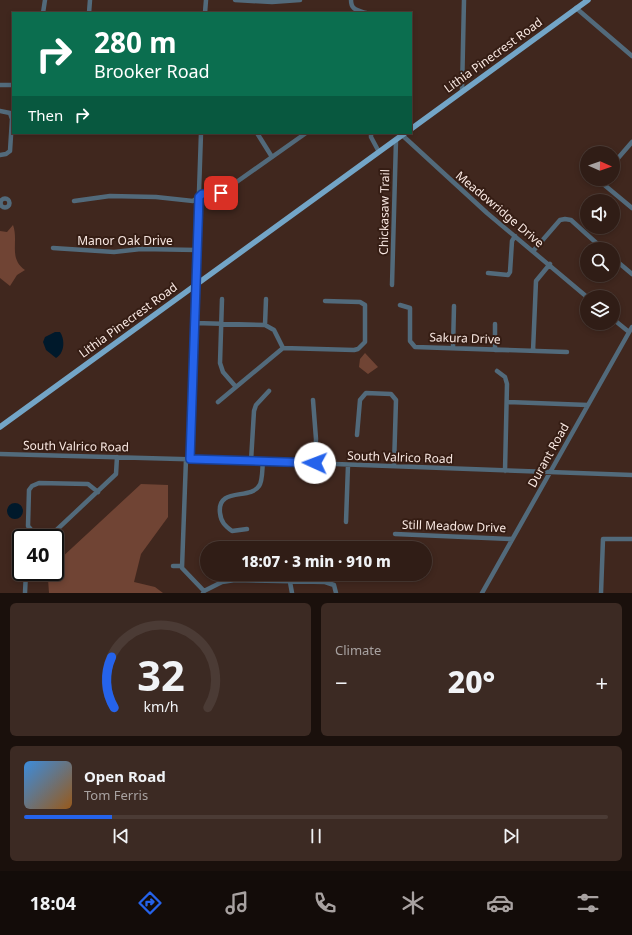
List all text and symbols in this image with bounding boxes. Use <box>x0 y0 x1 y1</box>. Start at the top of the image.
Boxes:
street label: Lithia Pinecrest Road <box>440 13 546 97</box>
text: 280 m <box>94 23 177 61</box>
icon: right <box>28 28 80 80</box>
text: Brooker Road <box>94 59 210 83</box>
icon: right <box>71 104 93 126</box>
text: Then <box>28 105 63 125</box>
north arrow <box>580 146 620 186</box>
map controls <box>580 146 620 330</box>
street label: Meadowridge Drive <box>452 167 548 251</box>
street label: Chickasaw Trail <box>375 169 393 255</box>
pin <box>204 176 238 210</box>
icon: arrive <box>210 182 232 204</box>
button: sound <box>580 194 620 234</box>
street label: Manor Oak Drive <box>77 232 173 249</box>
button: search <box>580 242 620 282</box>
street label: Lithia Pinecrest Road <box>75 278 181 362</box>
button: layers <box>580 290 620 330</box>
street label: Sakura Drive <box>429 328 501 348</box>
street label: Durant Road <box>523 420 573 490</box>
street label: South Valrico Road <box>23 437 129 455</box>
position arrow <box>294 442 336 484</box>
street label: South Valrico Road <box>347 447 453 467</box>
street label: Still Meadow Drive <box>402 516 507 536</box>
speed limit sign: 40 <box>12 529 64 581</box>
text: 18:07 · 3 min · 910 m <box>241 551 391 571</box>
text: Climate <box>335 641 381 659</box>
text: 32 <box>137 646 184 702</box>
text: 20° <box>448 661 495 702</box>
text: − <box>335 667 348 697</box>
text: + <box>595 667 608 697</box>
text: km/h <box>143 696 178 715</box>
text: Open Road <box>84 766 166 786</box>
text: Tom Ferris <box>84 786 148 804</box>
icon: previous <box>110 825 132 847</box>
icon: pause <box>305 825 327 847</box>
icon: next <box>500 825 522 847</box>
icon: directions <box>136 889 164 917</box>
icon: music <box>223 889 251 917</box>
icon: phone <box>311 889 339 917</box>
icon: climate <box>399 889 427 917</box>
icon: car <box>486 889 514 917</box>
icon: filters <box>574 889 602 917</box>
text: 18:04 <box>30 891 76 915</box>

